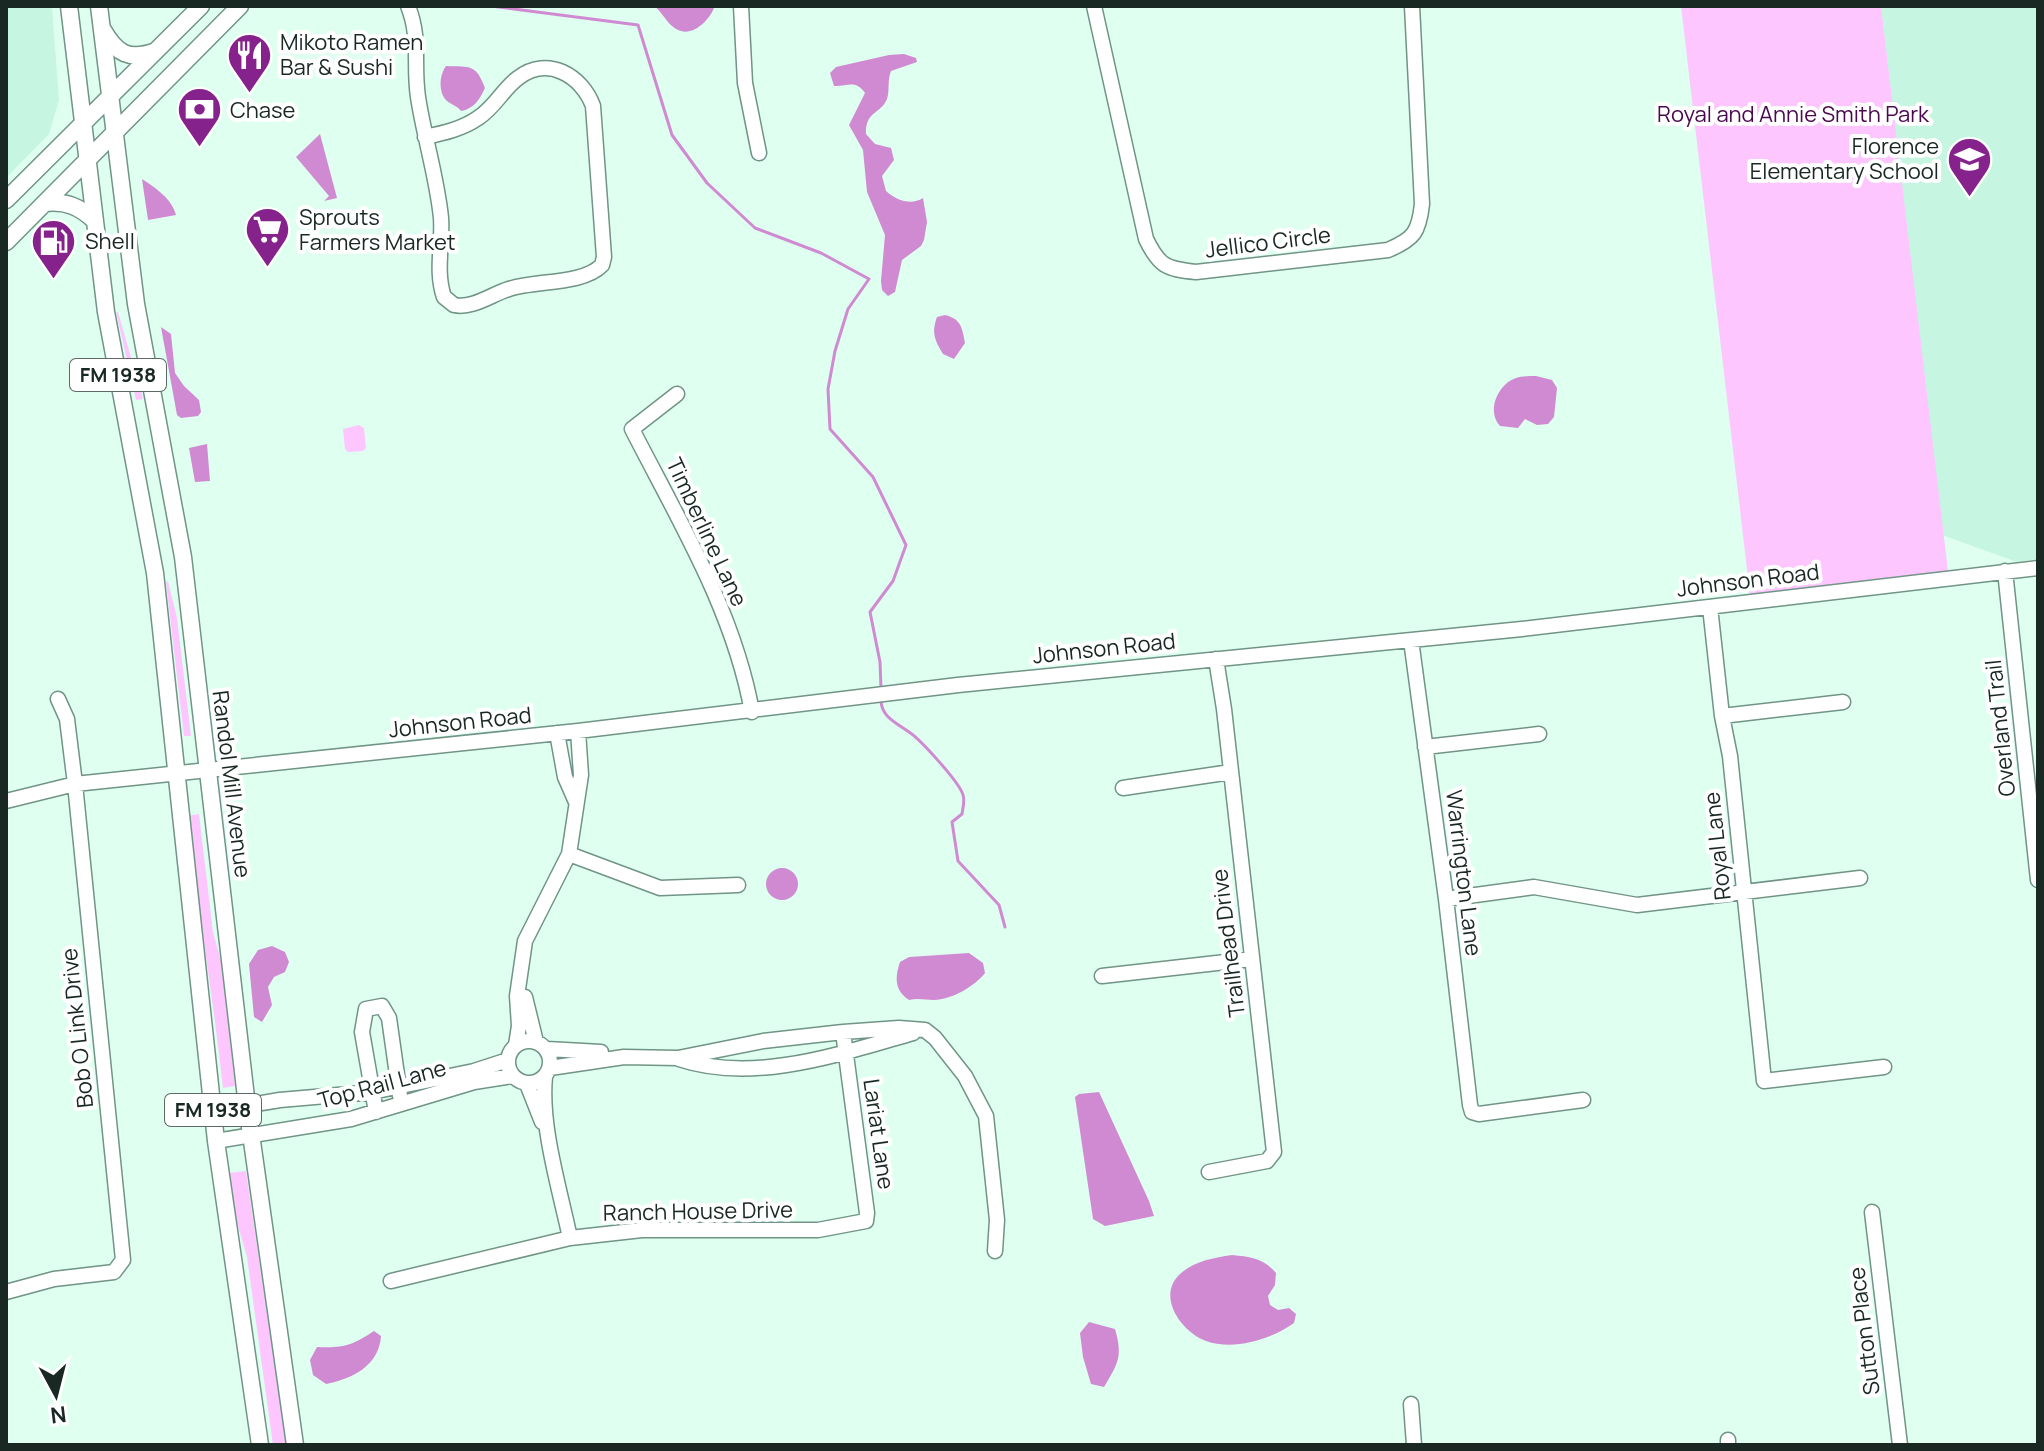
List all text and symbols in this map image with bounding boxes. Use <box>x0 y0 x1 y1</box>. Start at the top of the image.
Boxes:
place label: Mikoto Ramen Bar & Sushi <box>280 27 423 82</box>
restaurant icon: Mikoto Ramen Bar & Sushi <box>225 31 273 94</box>
bank icon: Chase <box>175 86 223 149</box>
place label: Chase <box>230 95 296 125</box>
park label: Royal and Annie Smith Park <box>1657 99 1930 129</box>
place label: Florence Elementary School <box>1750 131 1939 186</box>
school or university icon: Florence Elementary School <box>1946 135 1994 198</box>
place label: Sprouts Farmers Market <box>299 202 456 257</box>
supermarket icon: Sprouts Farmers Market <box>244 206 292 269</box>
fuel station icon: Shell <box>30 217 78 280</box>
street label: Jellico Circle <box>1204 219 1333 265</box>
place label: Shell <box>85 226 135 256</box>
road number: FM 1938 <box>70 359 166 391</box>
street label: Timberline Lane <box>659 453 755 611</box>
street label: Johnson Road <box>1675 556 1821 604</box>
street label: Johnson Road <box>1031 626 1177 670</box>
street label: Overland Trail <box>1978 658 2022 798</box>
street label: Randol Mill Avenue <box>206 689 258 879</box>
street label: Johnson Road <box>387 700 533 744</box>
street label: Warrington Lane <box>1439 788 1489 958</box>
street label: Royal Lane <box>1696 790 1738 902</box>
street label: Trailhead Drive <box>1204 867 1252 1019</box>
street label: Bob O Link Drive <box>54 947 100 1109</box>
street label: Top Rail Lane <box>314 1052 450 1116</box>
street label: Lariat Lane <box>856 1077 902 1191</box>
road number: FM 1938 <box>165 1094 261 1126</box>
street label: Ranch House Drive <box>603 1194 793 1228</box>
street label: Sutton Place <box>1841 1265 1887 1397</box>
north arrow <box>16 1355 96 1435</box>
text: N <box>49 1399 68 1431</box>

